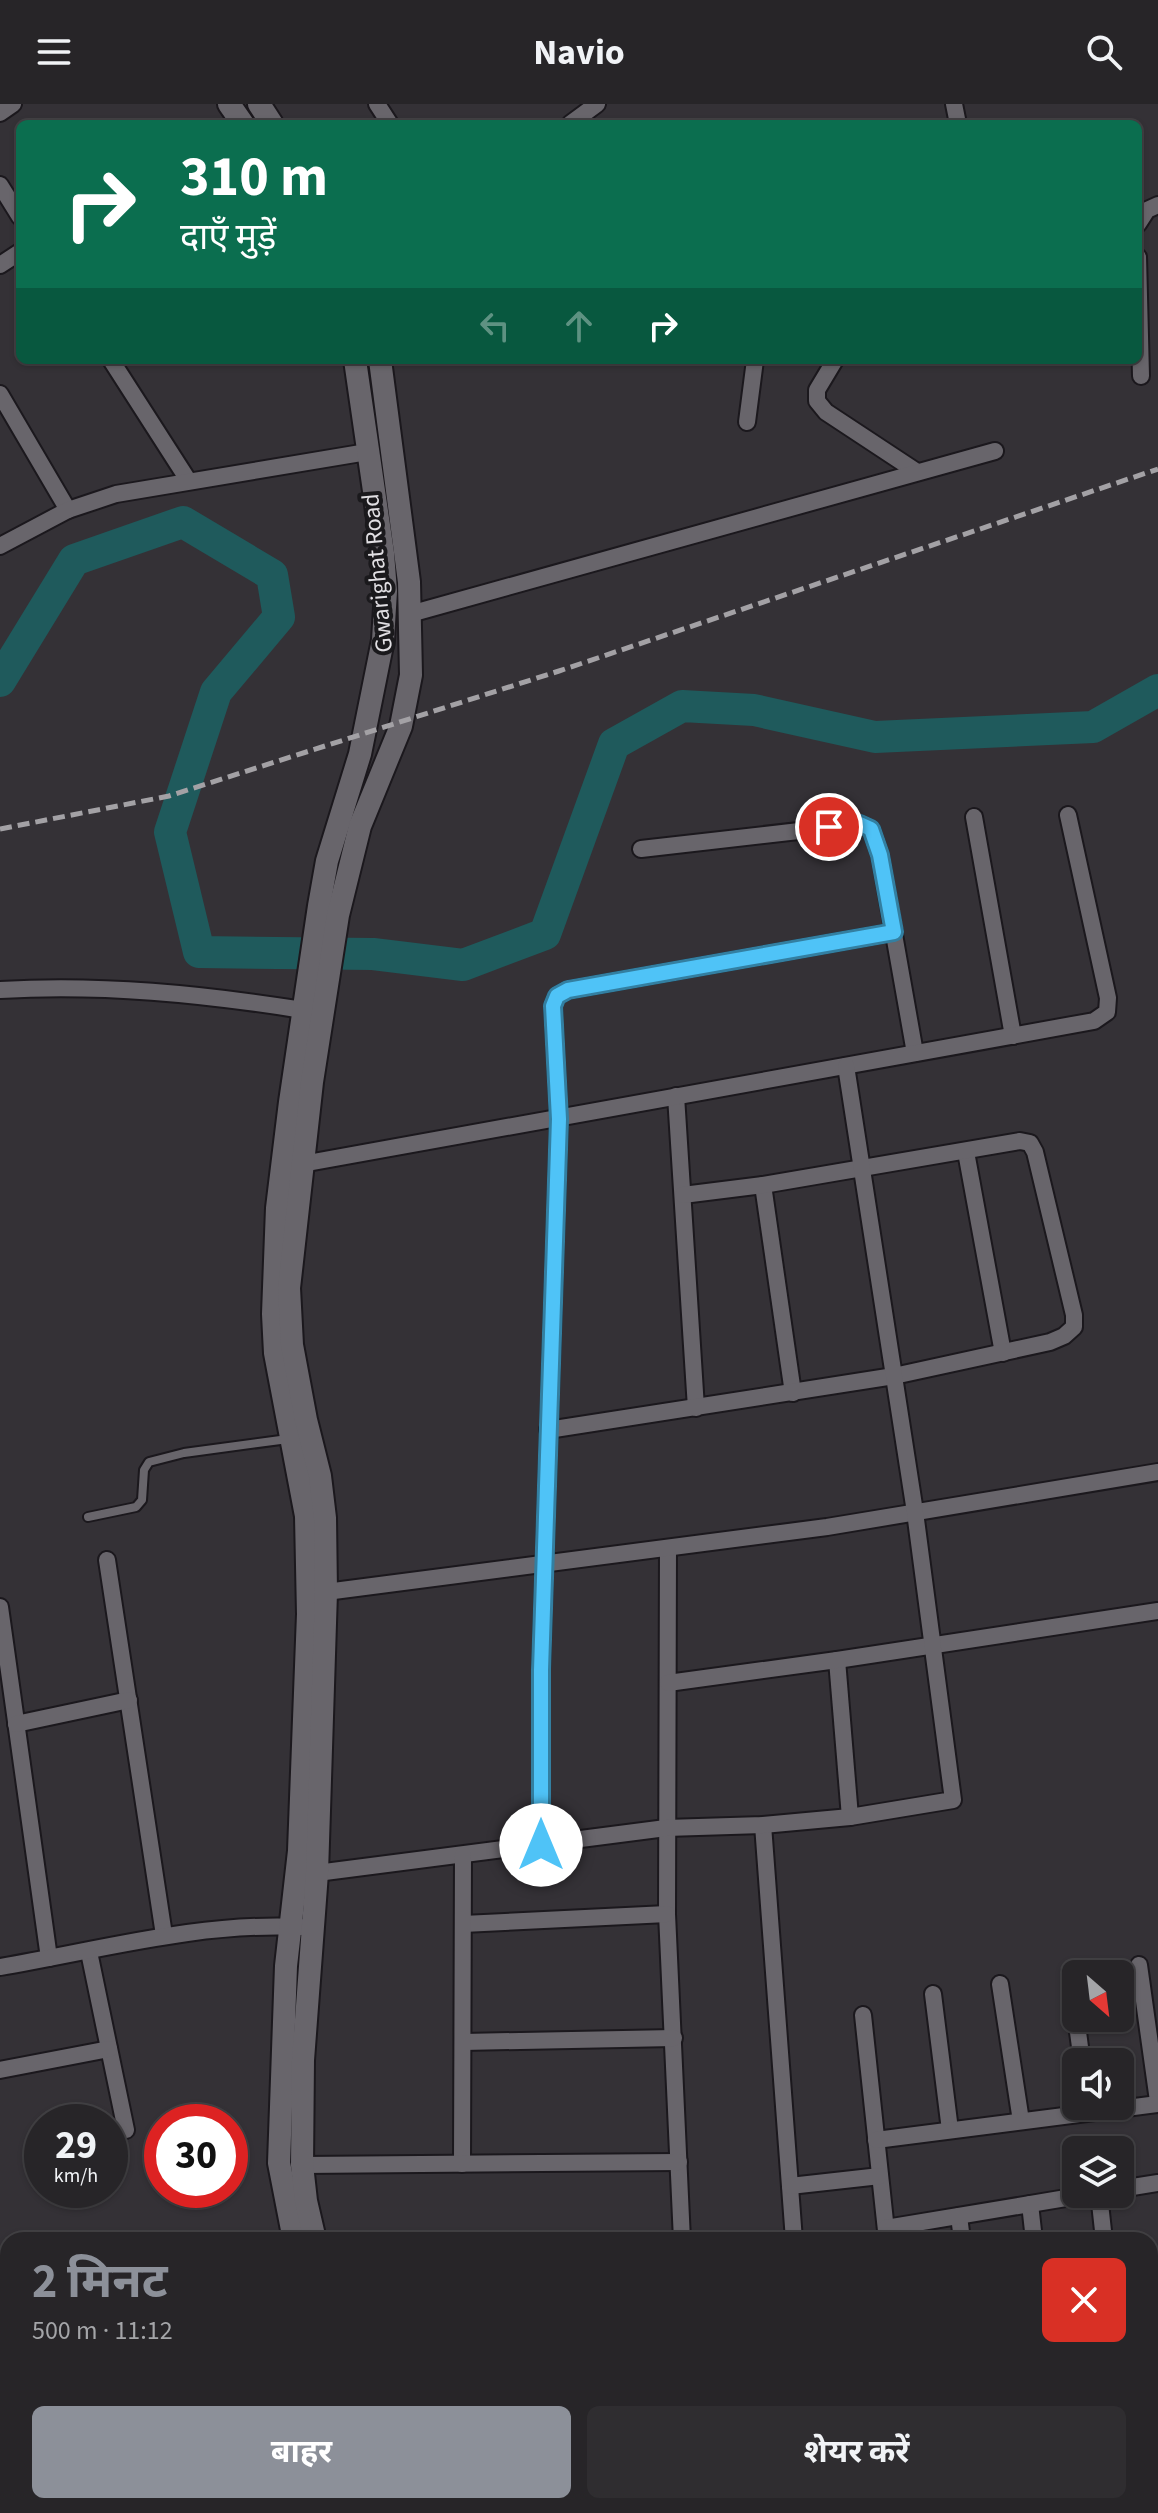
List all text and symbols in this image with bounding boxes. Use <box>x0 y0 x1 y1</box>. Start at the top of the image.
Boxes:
text: Navio <box>533 27 625 78</box>
icon: menu <box>32 30 76 74</box>
icon: search <box>1082 30 1126 74</box>
text: 310 m <box>180 138 328 217</box>
icon: right <box>48 152 152 256</box>
text: दाएँ मुड़ें <box>180 212 276 263</box>
icon: left <box>473 304 517 348</box>
icon: ahead <box>557 304 601 348</box>
icon: right <box>641 304 685 348</box>
street label: Gwarighat Road <box>353 492 402 654</box>
pin <box>795 793 863 861</box>
icon: arrive <box>807 805 851 849</box>
position arrow <box>499 1803 583 1887</box>
north arrow <box>1062 1960 1134 2032</box>
map controls <box>1062 1960 1134 2208</box>
button: sound <box>1062 2048 1134 2120</box>
speed limit sign: 30 <box>144 2104 248 2208</box>
text: 29 <box>55 2117 97 2174</box>
button: layers <box>1062 2136 1134 2208</box>
text: km/h <box>54 2162 98 2190</box>
text: 2 मिनट <box>32 2248 168 2316</box>
button: close <box>1042 2258 1126 2342</box>
text: 500 m · 11:12 <box>32 2312 173 2349</box>
button: बाहर <box>32 2406 571 2498</box>
button: शेयर करें <box>587 2406 1126 2498</box>

